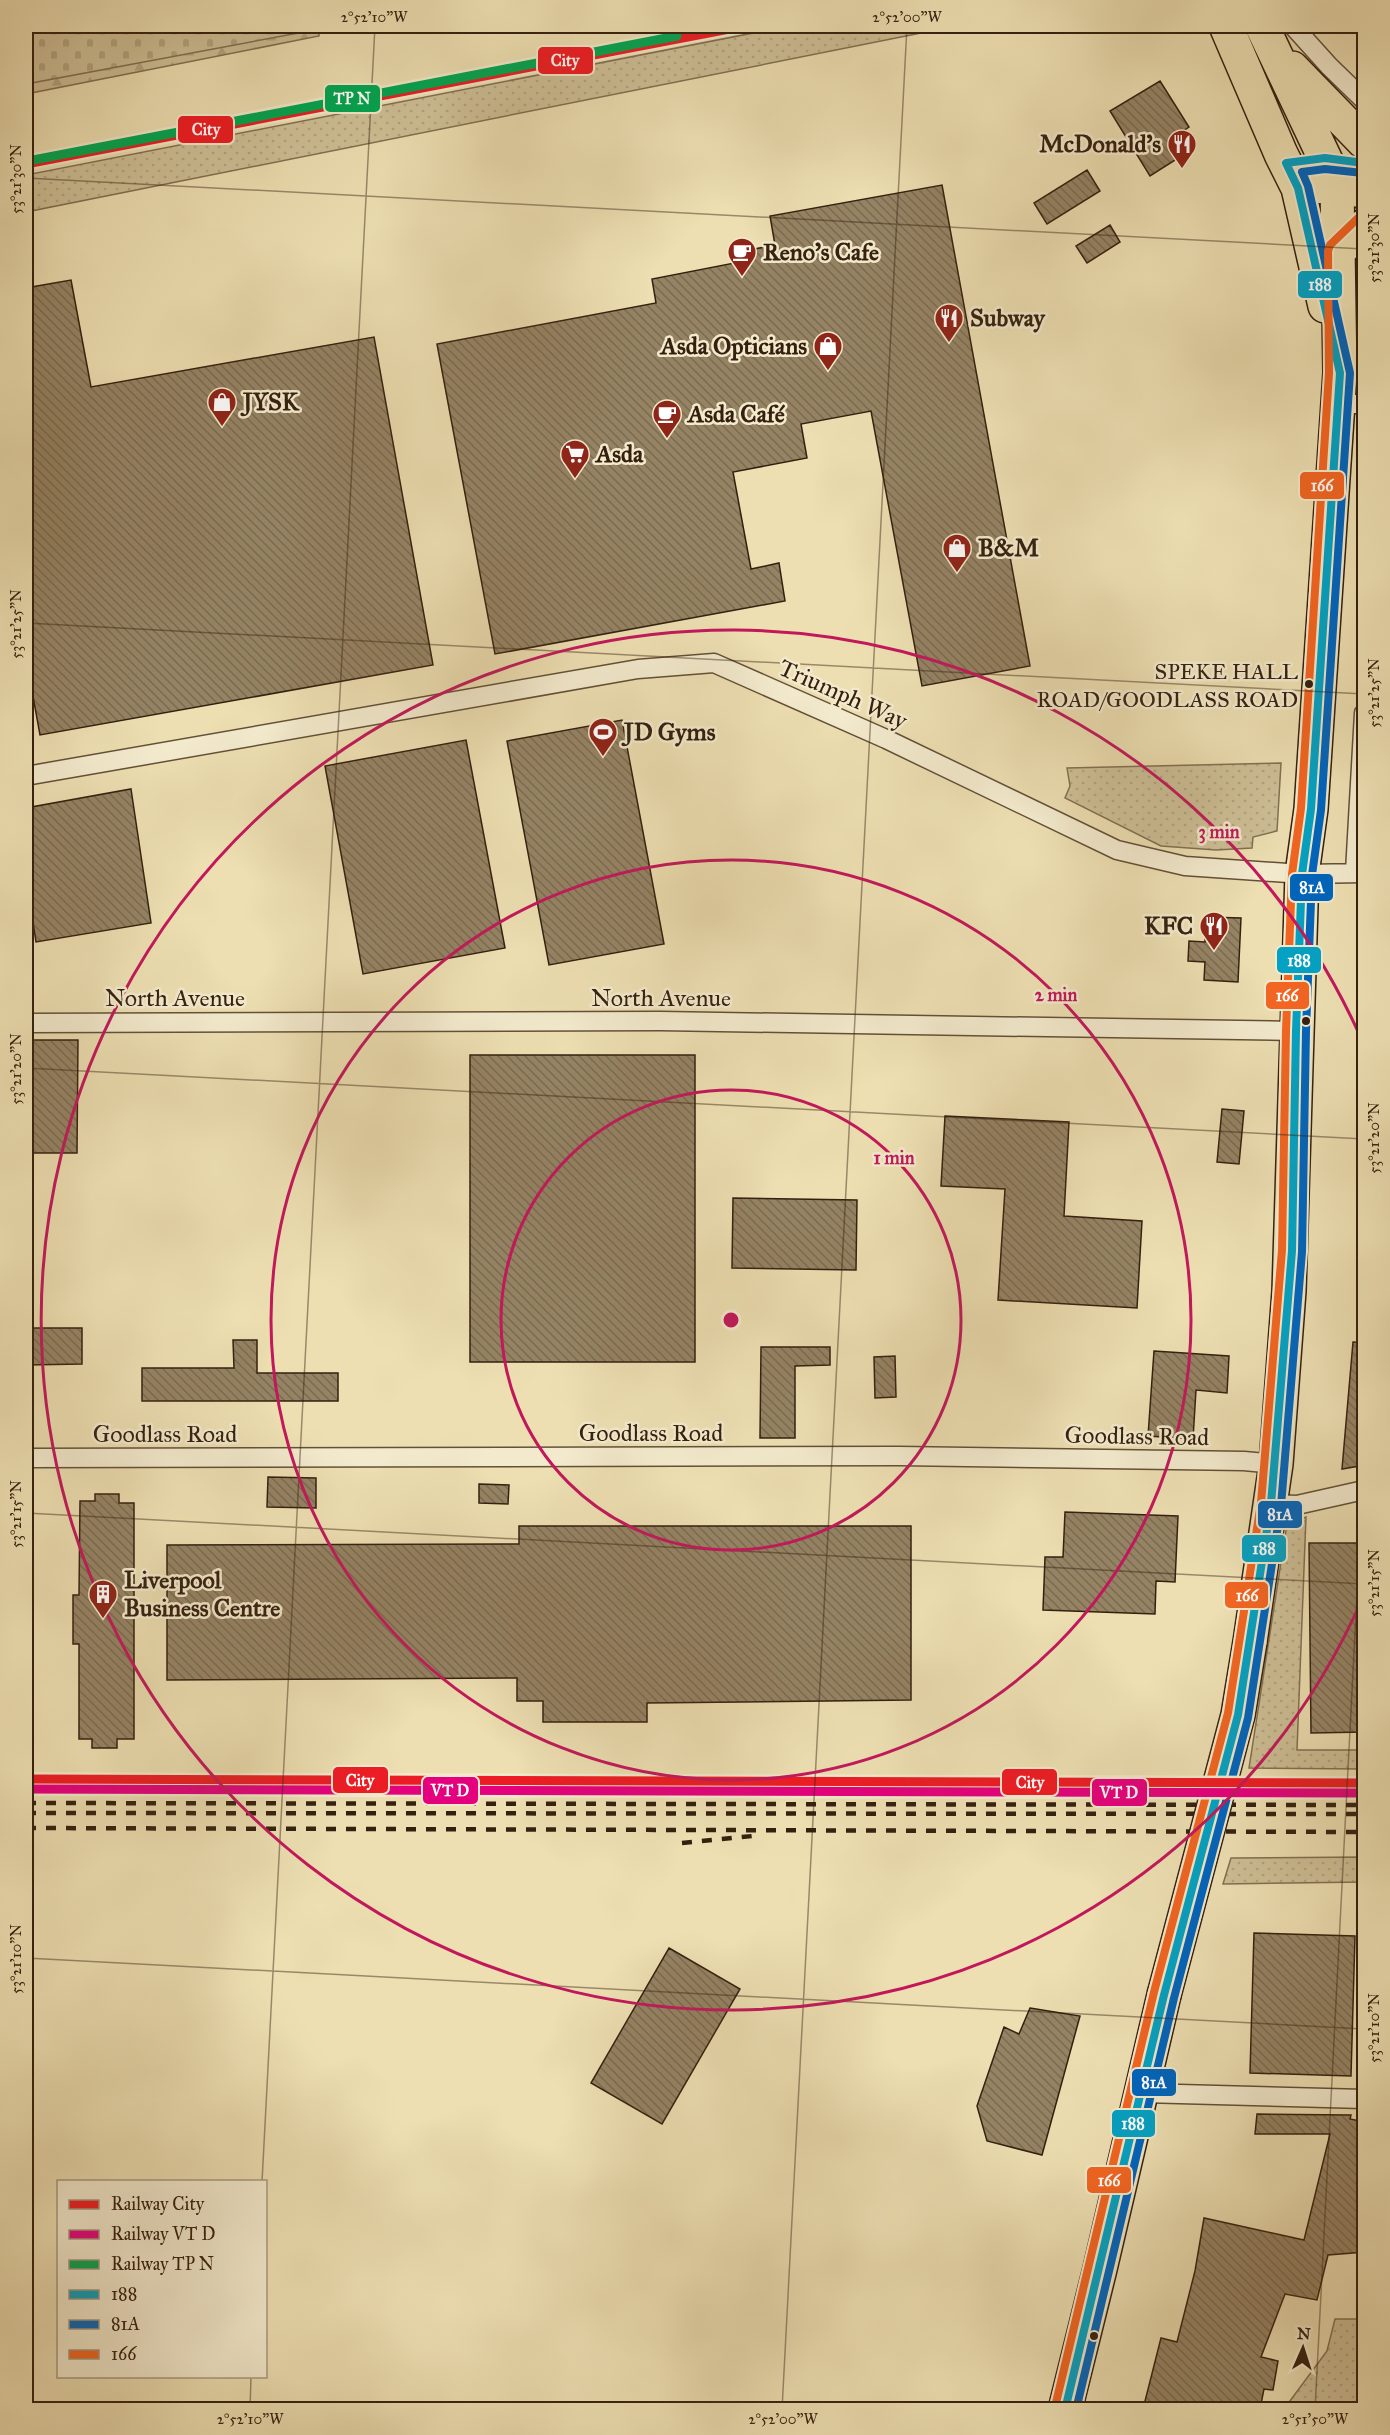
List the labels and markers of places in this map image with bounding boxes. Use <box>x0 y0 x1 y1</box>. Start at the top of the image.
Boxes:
restaurant icon: McDonald's <box>1166 128 1198 170</box>
place label: McDonald's <box>1039 129 1161 159</box>
cafe icon: Reno's Cafe <box>726 236 758 278</box>
place label: Reno's Cafe <box>763 237 879 267</box>
restaurant icon: Subway <box>933 302 965 344</box>
place label: Subway <box>970 303 1047 333</box>
shop icon: Asda Opticians <box>812 330 844 372</box>
place label: Asda Opticians <box>659 331 807 361</box>
shop icon: JYSK <box>206 386 238 428</box>
place label: JYSK <box>240 387 300 417</box>
cafe icon: Asda Café <box>651 398 683 440</box>
place label: Asda Café <box>686 399 786 429</box>
supermarket icon: Asda <box>559 438 591 480</box>
place label: Asda <box>594 439 644 469</box>
shop icon: B&M <box>941 532 973 574</box>
place label: B&M <box>978 533 1039 563</box>
place label: SPEKE HALL ROAD/GOODLASS ROAD <box>1036 658 1298 713</box>
marker: SPEKE HALL ROAD/GOODLASS ROAD <box>1303 678 1315 690</box>
sports icon: JD Gyms <box>587 716 619 758</box>
place label: JD Gyms <box>621 717 716 747</box>
restaurant icon: KFC <box>1198 910 1230 952</box>
place label: KFC <box>1144 911 1193 941</box>
unlabelled marker <box>1300 1015 1312 1027</box>
centre of rings <box>721 1310 741 1330</box>
place label: Liverpool Business Centre <box>124 1565 280 1623</box>
building icon: Liverpool Business Centre <box>87 1578 119 1620</box>
unlabelled marker <box>1088 2330 1100 2342</box>

